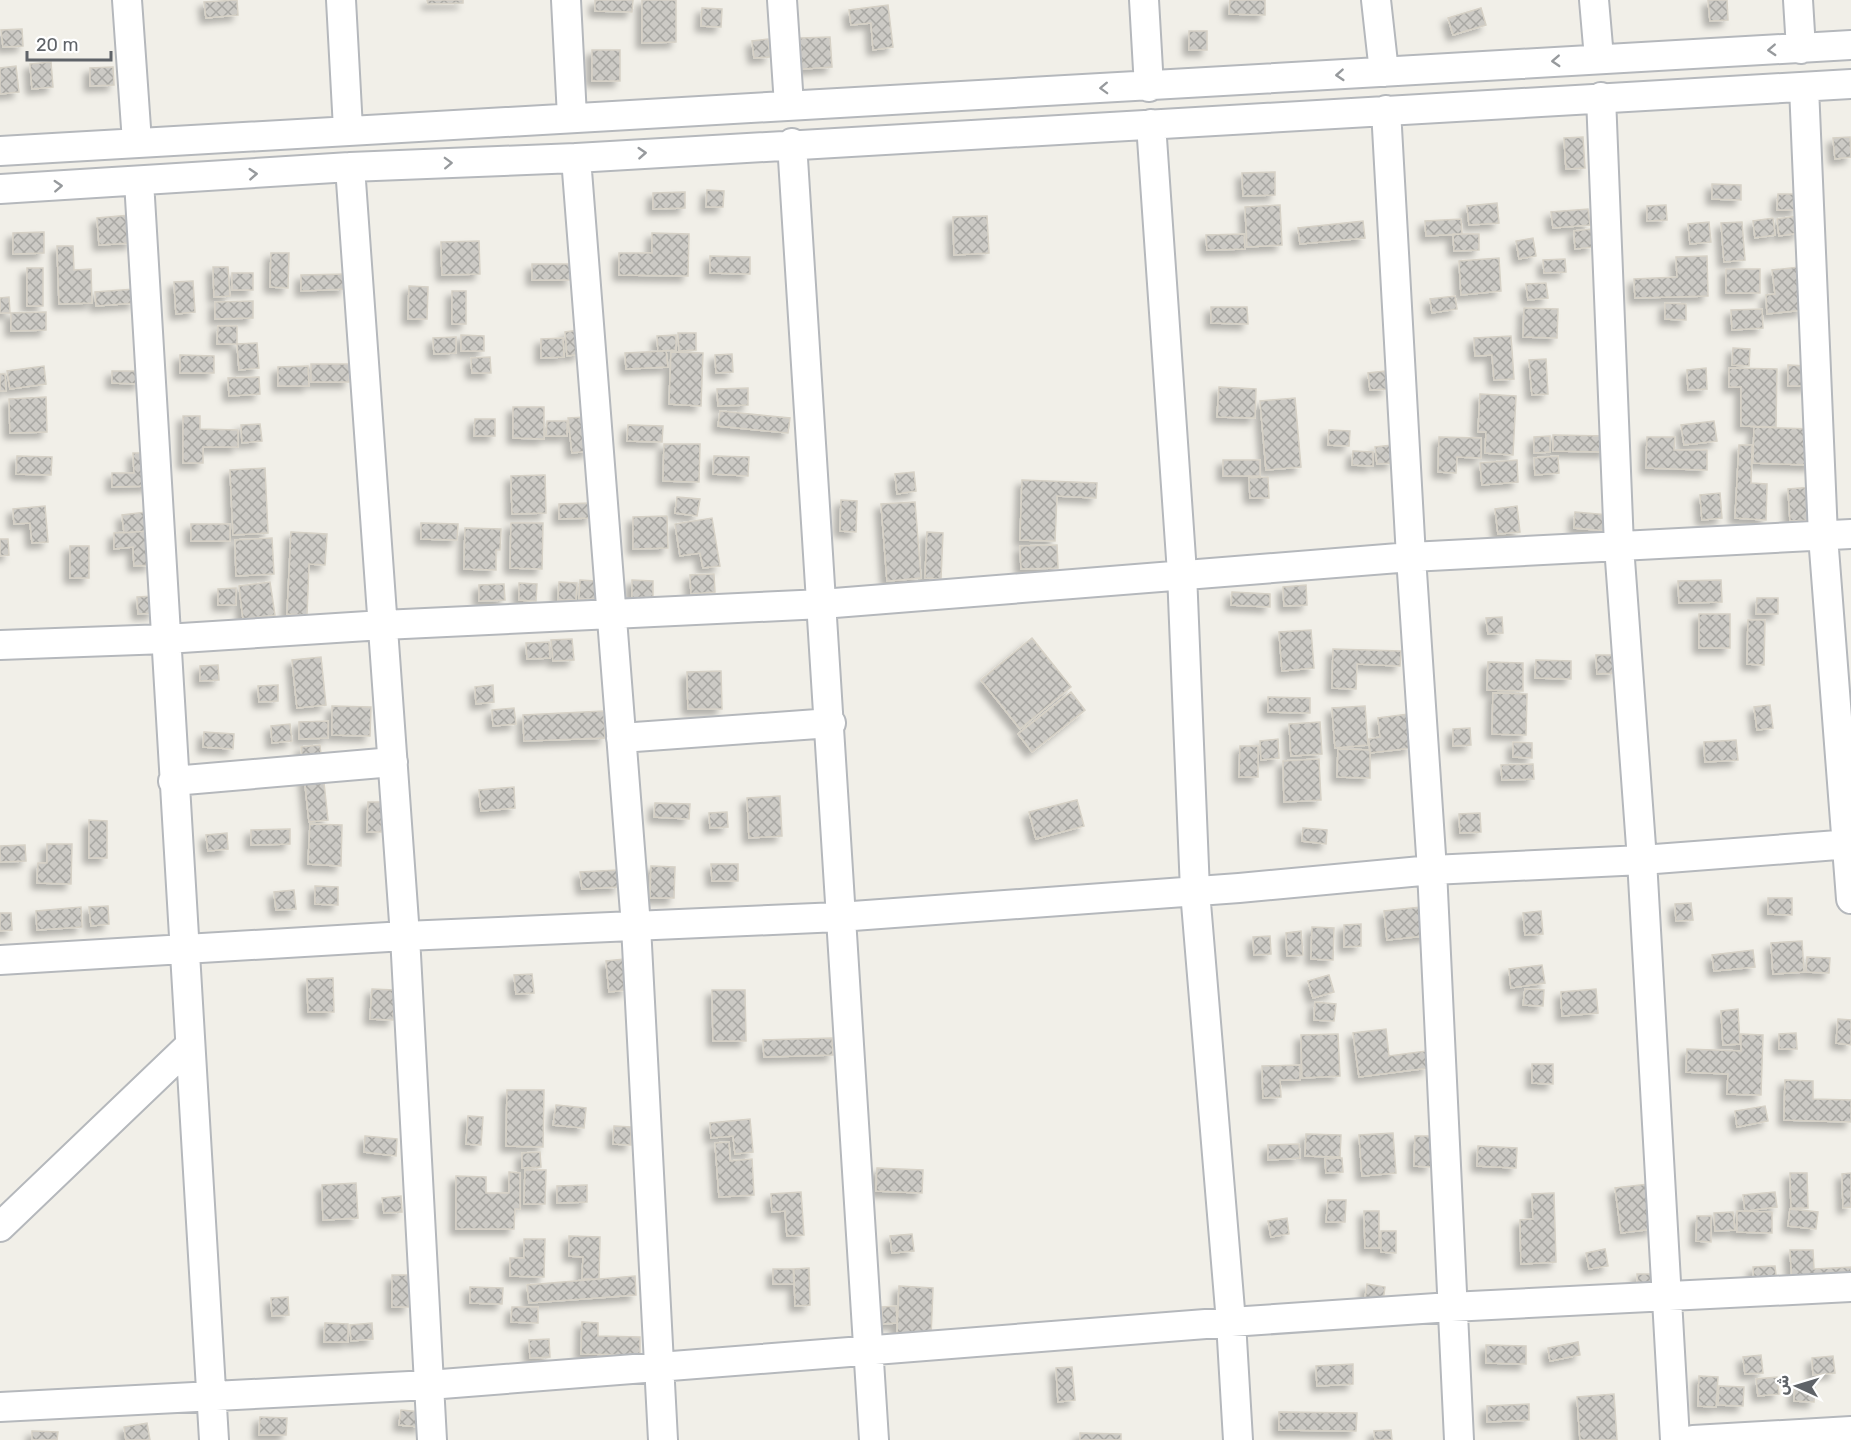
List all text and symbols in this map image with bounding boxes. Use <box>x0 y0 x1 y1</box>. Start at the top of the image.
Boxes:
scale bar <box>27 24 111 62</box>
text: 20 m <box>36 34 78 56</box>
one-way arrow <box>1767 44 1776 57</box>
one-way arrow <box>1551 54 1560 67</box>
one-way arrow <box>1336 68 1345 81</box>
one-way arrow <box>1099 82 1108 94</box>
one-way arrow <box>638 147 647 160</box>
one-way arrow <box>443 156 452 169</box>
one-way arrow <box>249 167 258 180</box>
one-way arrow <box>54 180 63 193</box>
north arrow <box>1767 1356 1827 1416</box>
text: ش <box>1772 1374 1793 1396</box>

